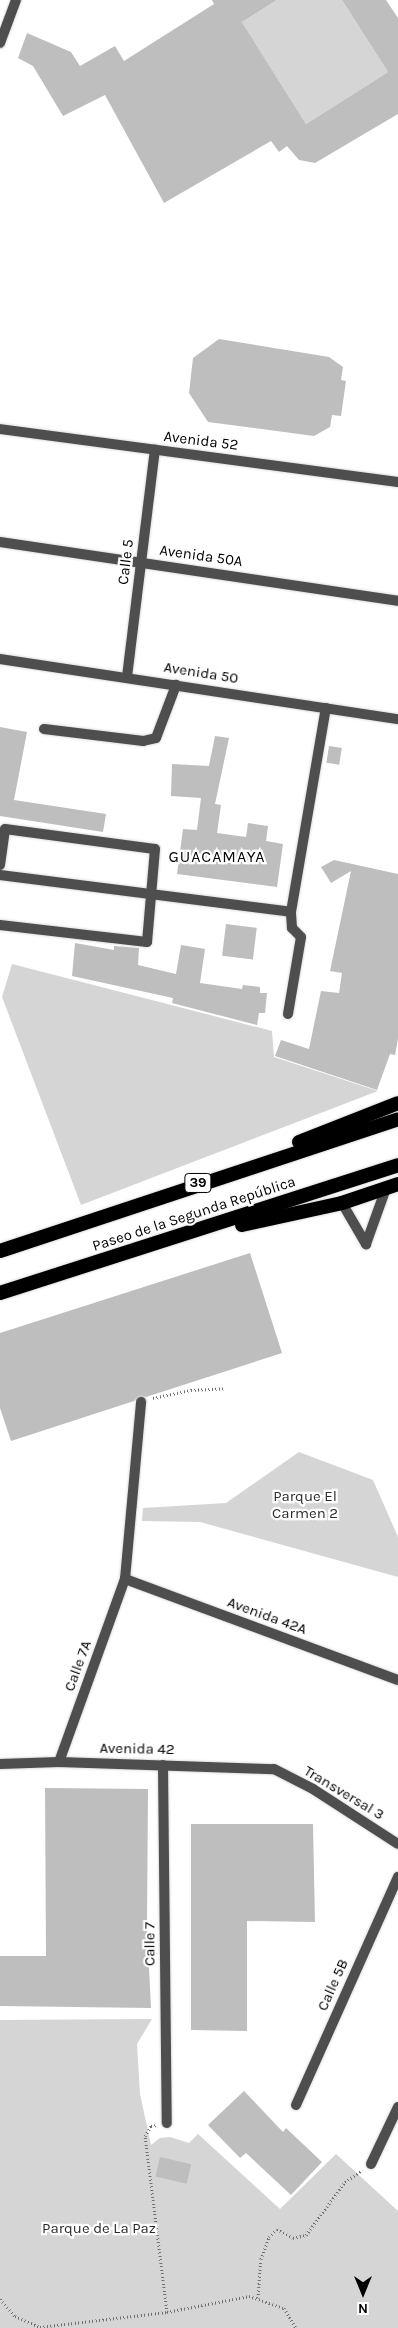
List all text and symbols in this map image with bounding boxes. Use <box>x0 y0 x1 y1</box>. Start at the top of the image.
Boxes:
street label: Avenida 52 <box>163 428 239 454</box>
street label: Calle 5 <box>114 538 138 586</box>
street label: Avenida 50A <box>158 541 244 571</box>
street label: Avenida 50 <box>162 658 240 688</box>
district label: GUACAMAYA <box>167 847 267 867</box>
road number: 39 <box>184 1172 212 1194</box>
street label: Paseo de la Segunda República <box>90 1173 298 1255</box>
park label: Parque El Carmen 2 <box>272 1487 338 1522</box>
street label: Avenida 42A <box>225 1593 309 1639</box>
street label: Calle 7A <box>61 1638 95 1694</box>
street label: Avenida 42 <box>99 1739 175 1759</box>
street label: Transversal 3 <box>301 1762 387 1824</box>
street label: Calle 7 <box>141 1922 159 1966</box>
street label: Calle 5B <box>314 1956 352 2014</box>
park label: Parque de La Paz <box>42 2220 156 2238</box>
north arrow <box>338 2268 388 2318</box>
text: N <box>358 2300 368 2317</box>

